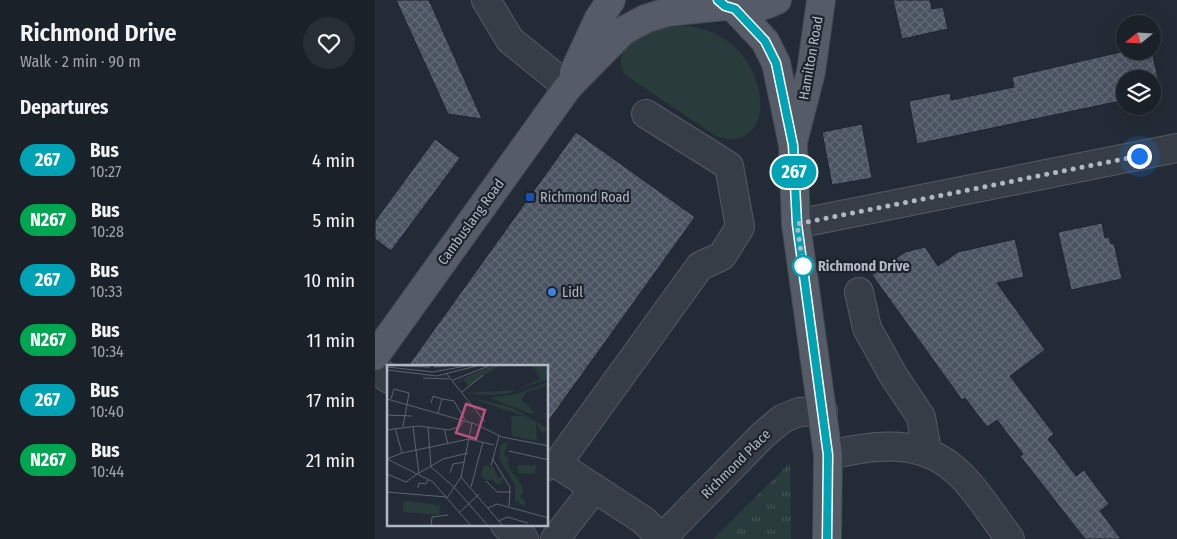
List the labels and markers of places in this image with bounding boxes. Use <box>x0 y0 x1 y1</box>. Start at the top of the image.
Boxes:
place label: Richmond Road <box>540 189 630 206</box>
marker: Richmond Road <box>524 191 536 203</box>
marker: Richmond Drive <box>792 255 814 277</box>
place label: Richmond Drive <box>818 258 910 275</box>
place label: Lidl <box>562 284 583 301</box>
marker: Lidl <box>546 286 558 298</box>

